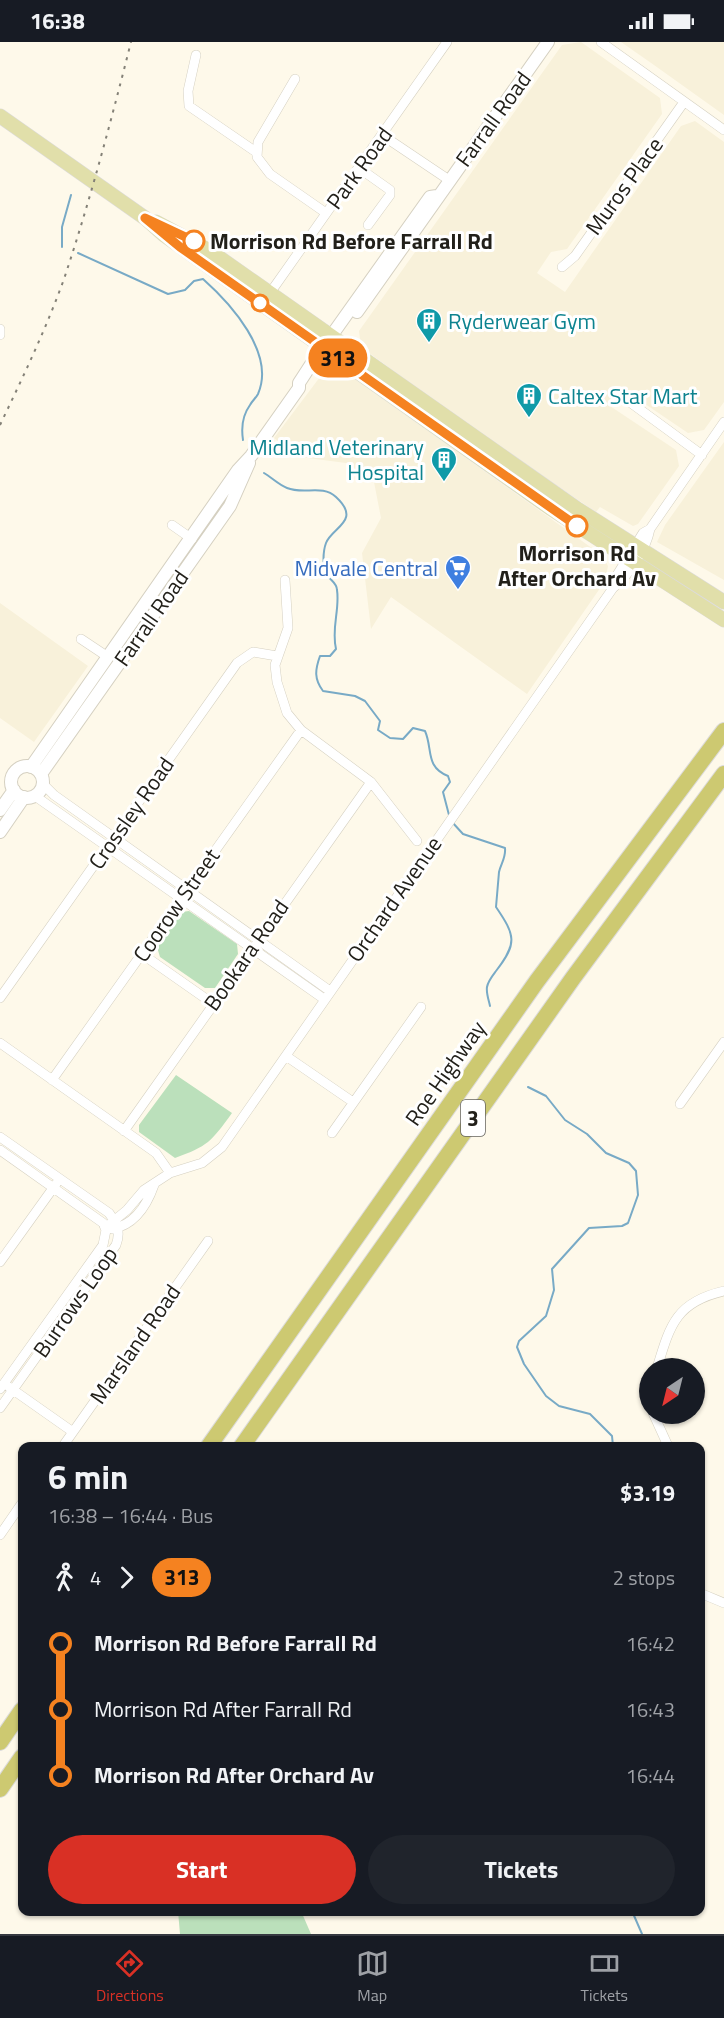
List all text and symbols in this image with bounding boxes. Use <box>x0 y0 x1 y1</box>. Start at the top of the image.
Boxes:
text: 16:38 <box>30 4 85 38</box>
street label: Farrall Road <box>447 64 539 174</box>
street label: Park Road <box>317 120 401 216</box>
street label: Muros Place <box>577 130 671 242</box>
place label: Morrison Rd Before Farrall Rd <box>210 224 493 258</box>
marker: Morrison Rd Before Farrall Rd <box>183 230 205 252</box>
unlabelled marker <box>251 294 269 312</box>
place label: Ryderwear Gym <box>448 304 596 338</box>
building icon: Ryderwear Gym <box>414 306 444 344</box>
line badge: 313 <box>304 338 372 378</box>
text: 313 <box>320 342 356 374</box>
place label: Caltex Star Mart <box>548 379 698 413</box>
building icon: Caltex Star Mart <box>514 381 544 419</box>
place label: Midland Veterinary Hospital <box>249 430 424 489</box>
building icon: Midland Veterinary Hospital <box>429 445 459 483</box>
marker: Morrison Rd After Orchard Av <box>566 515 588 537</box>
place label: Morrison Rd After Orchard Av <box>498 536 656 595</box>
place label: Midvale Central <box>295 551 438 585</box>
supermarket icon: Midvale Central <box>443 553 473 591</box>
street label: Farrall Road <box>105 563 197 673</box>
street label: Crossley Road <box>80 750 182 876</box>
street label: Orchard Avenue <box>338 829 450 969</box>
street label: Coorow Street <box>124 841 228 969</box>
street label: Bookara Road <box>195 892 297 1018</box>
street label: Roe Highway <box>396 1013 494 1133</box>
road number: 3 <box>461 1100 485 1136</box>
street label: Burrows Loop <box>24 1240 126 1364</box>
street label: Marsland Road <box>81 1277 189 1411</box>
north arrow <box>639 1358 705 1424</box>
map controls <box>639 1358 705 1424</box>
text: 6 min <box>48 1452 128 1502</box>
text: $3.19 <box>620 1476 675 1510</box>
text: 16:38 – 16:44 · Bus <box>48 1500 213 1531</box>
icon: walk <box>48 1561 81 1594</box>
icon: forward <box>110 1561 143 1594</box>
text: 313 <box>164 1561 199 1593</box>
text: 4 <box>90 1562 101 1593</box>
text: 2 stops <box>613 1562 675 1593</box>
text: Morrison Rd Before Farrall Rd <box>94 1626 377 1660</box>
text: 16:42 <box>626 1628 675 1659</box>
text: Morrison Rd After Farrall Rd <box>94 1692 352 1726</box>
text: 16:43 <box>626 1694 675 1725</box>
text: Morrison Rd After Orchard Av <box>94 1758 374 1792</box>
text: 16:44 <box>626 1760 675 1791</box>
button: Start <box>48 1835 356 1904</box>
button: Tickets <box>368 1835 675 1904</box>
tab: Directions <box>96 1947 164 2007</box>
tab: Map <box>356 1947 389 2007</box>
tab: Tickets <box>581 1947 628 2007</box>

